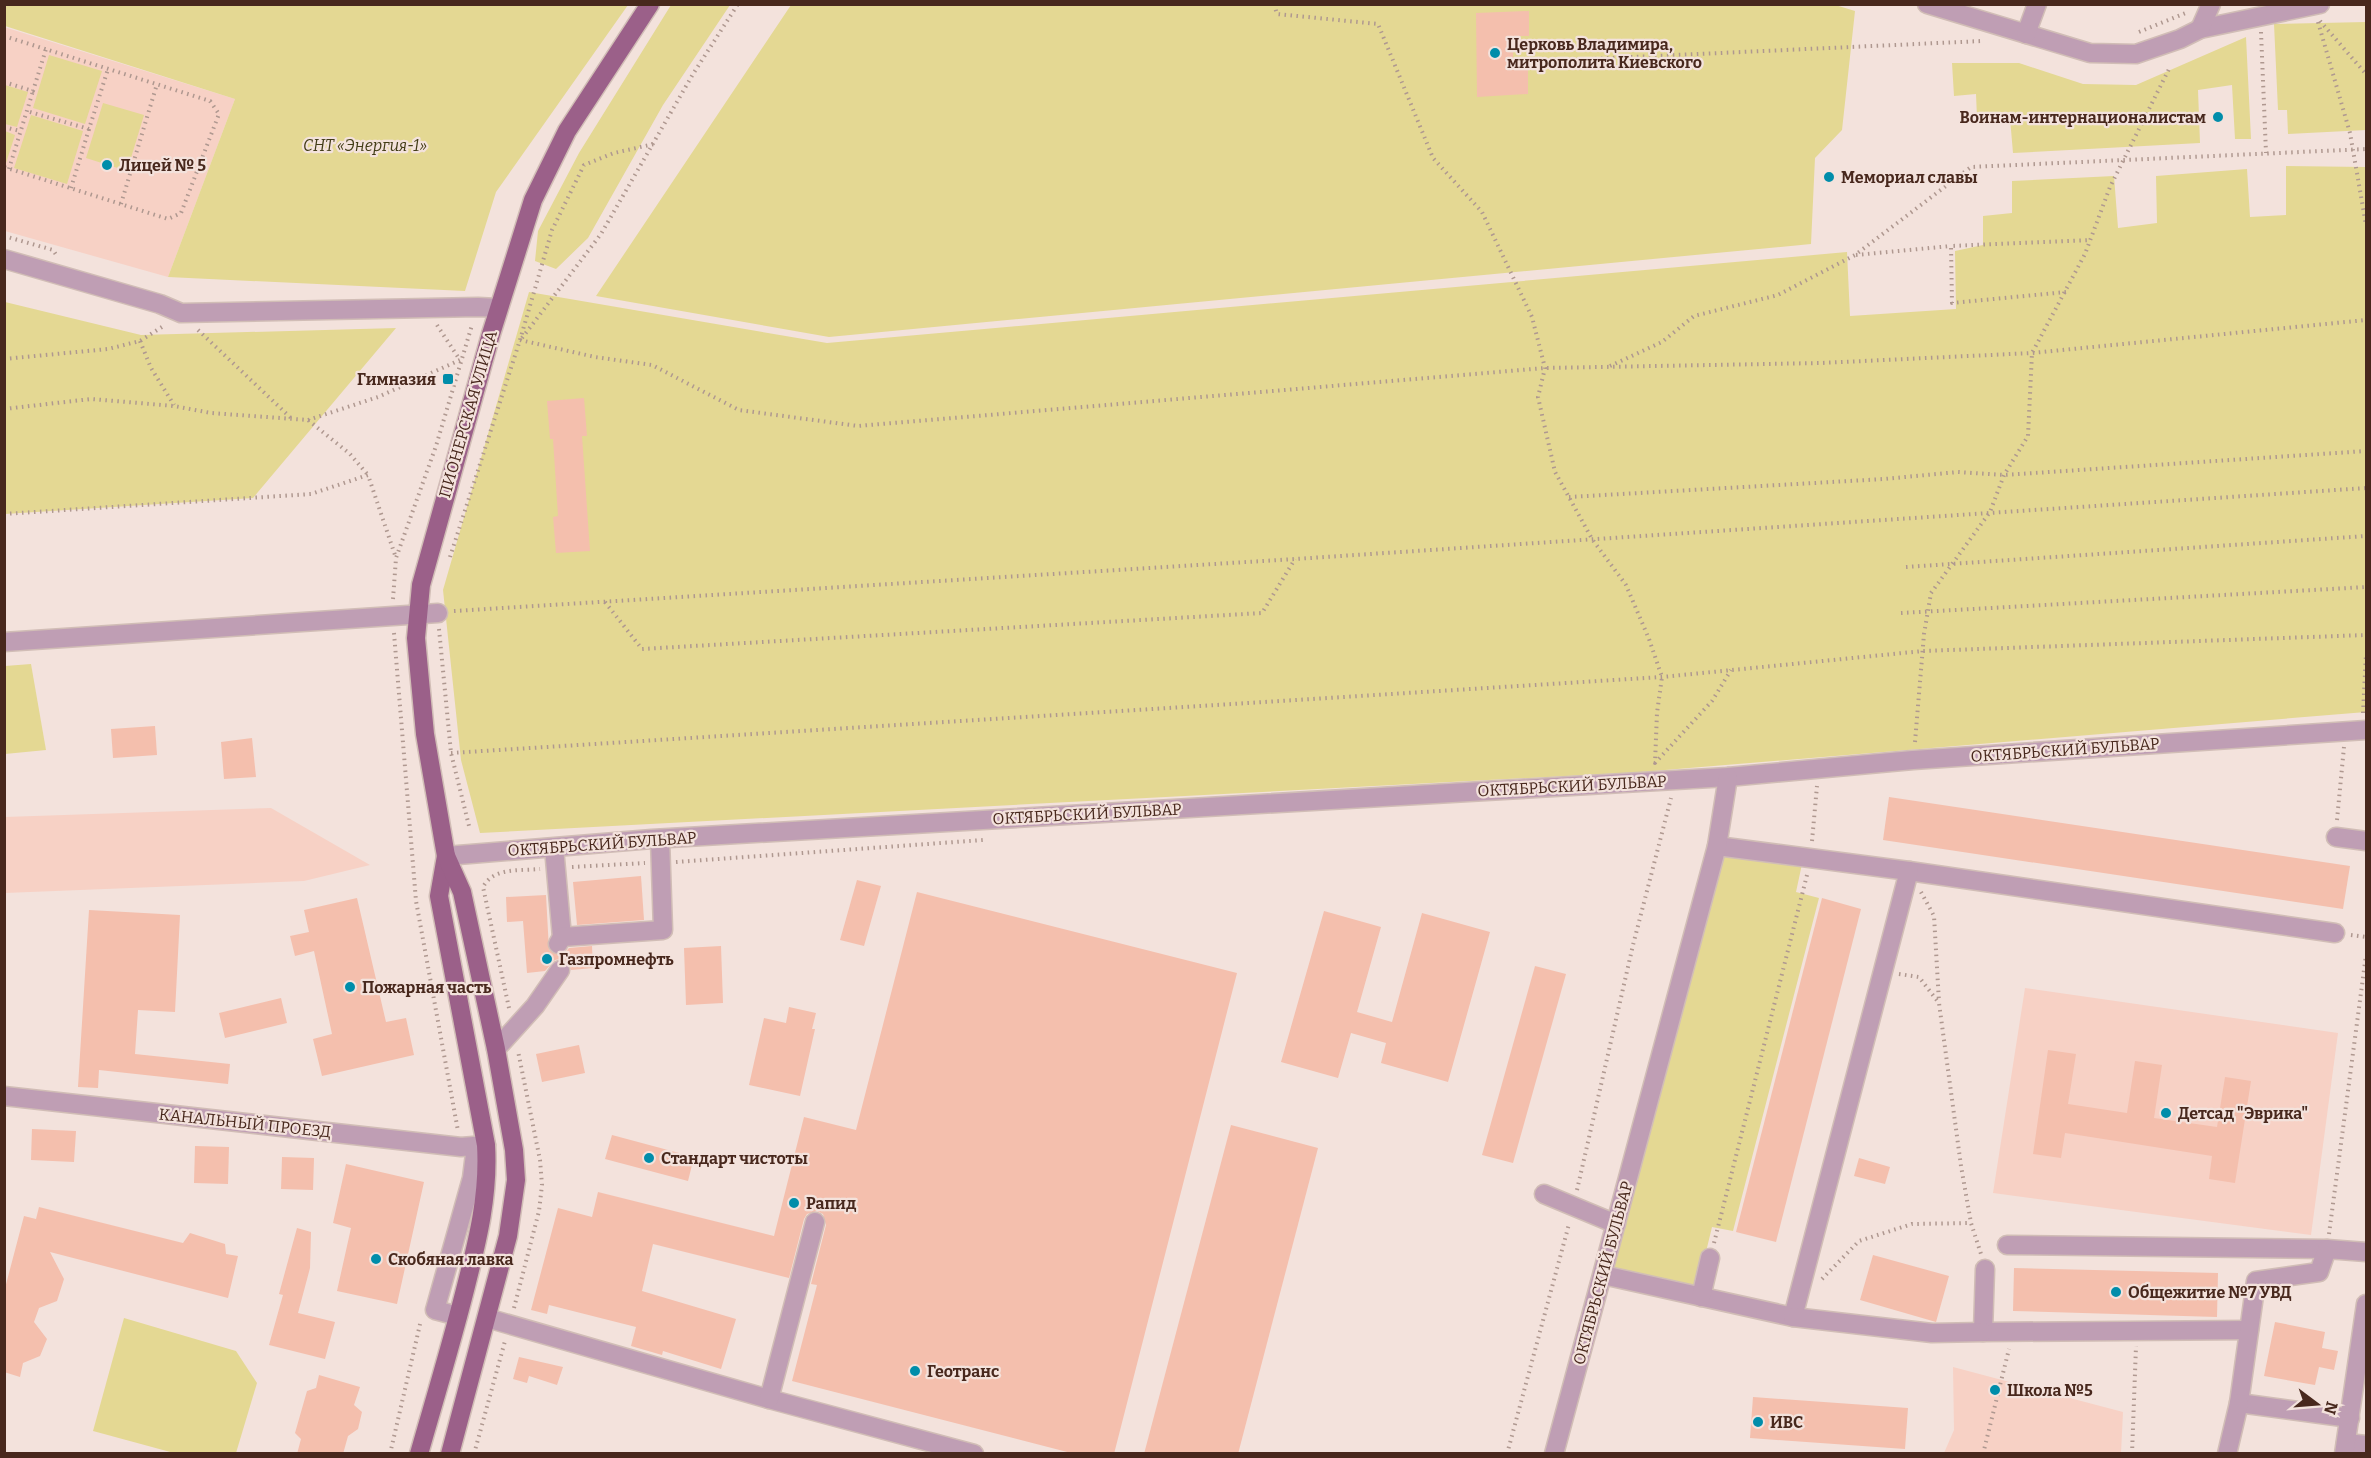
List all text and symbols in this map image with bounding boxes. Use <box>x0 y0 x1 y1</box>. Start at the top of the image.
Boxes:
place label: Церковь Владимира, митрополита Киевского <box>1507 35 1702 72</box>
marker: Церковь Владимира, митрополита Киевского <box>1488 46 1502 60</box>
place label: Воинам-интернационалистам <box>1959 108 2206 127</box>
marker: Воинам-интернационалистам <box>2211 110 2225 124</box>
park label: СНТ «Энергия-1» <box>303 136 427 155</box>
place label: Лицей № 5 <box>119 156 206 175</box>
marker: Лицей № 5 <box>100 158 114 172</box>
place label: Мемориал славы <box>1841 168 1978 187</box>
marker: Мемориал славы <box>1822 170 1836 184</box>
street label: ПИОНЕРСКАЯ УЛИЦА <box>435 328 501 500</box>
place label: Гимназия <box>357 370 436 389</box>
marker: Гимназия <box>441 372 455 386</box>
street label: ОКТЯБРЬСКИЙ БУЛЬВАР <box>1970 733 2160 766</box>
street label: ОКТЯБРЬСКИЙ БУЛЬВАР <box>1477 771 1667 800</box>
street label: ОКТЯБРЬСКИЙ БУЛЬВАР <box>992 799 1182 828</box>
street label: ОКТЯБРЬСКИЙ БУЛЬВАР <box>507 827 697 860</box>
place label: Газпромнефть <box>559 950 674 969</box>
marker: Газпромнефть <box>540 952 554 966</box>
place label: Пожарная часть <box>362 978 492 997</box>
marker: Пожарная часть <box>343 980 357 994</box>
street label: КАНАЛЬНЫЙ ПРОЕЗД <box>158 1104 332 1141</box>
place label: Детсад "Эврика" <box>2178 1104 2308 1123</box>
marker: Детсад "Эврика" <box>2159 1106 2173 1120</box>
place label: Стандарт чистоты <box>661 1149 808 1168</box>
marker: Стандарт чистоты <box>642 1151 656 1165</box>
street label: ОКТЯБРЬСКИЙ БУЛЬВАР <box>1568 1179 1637 1367</box>
place label: Рапид <box>806 1194 857 1213</box>
marker: Рапид <box>787 1196 801 1210</box>
place label: Скобяная лавка <box>388 1250 513 1269</box>
marker: Скобяная лавка <box>369 1252 383 1266</box>
place label: Общежитие №7 УВД <box>2128 1283 2292 1302</box>
marker: Общежитие №7 УВД <box>2109 1285 2123 1299</box>
place label: Геотранс <box>927 1362 999 1381</box>
marker: Геотранс <box>908 1364 922 1378</box>
north arrow <box>2287 1374 2347 1434</box>
place label: Школа №5 <box>2007 1381 2093 1400</box>
marker: Школа №5 <box>1988 1383 2002 1397</box>
text: N <box>2320 1399 2342 1417</box>
place label: ИВС <box>1770 1413 1803 1432</box>
marker: ИВС <box>1751 1415 1765 1429</box>

